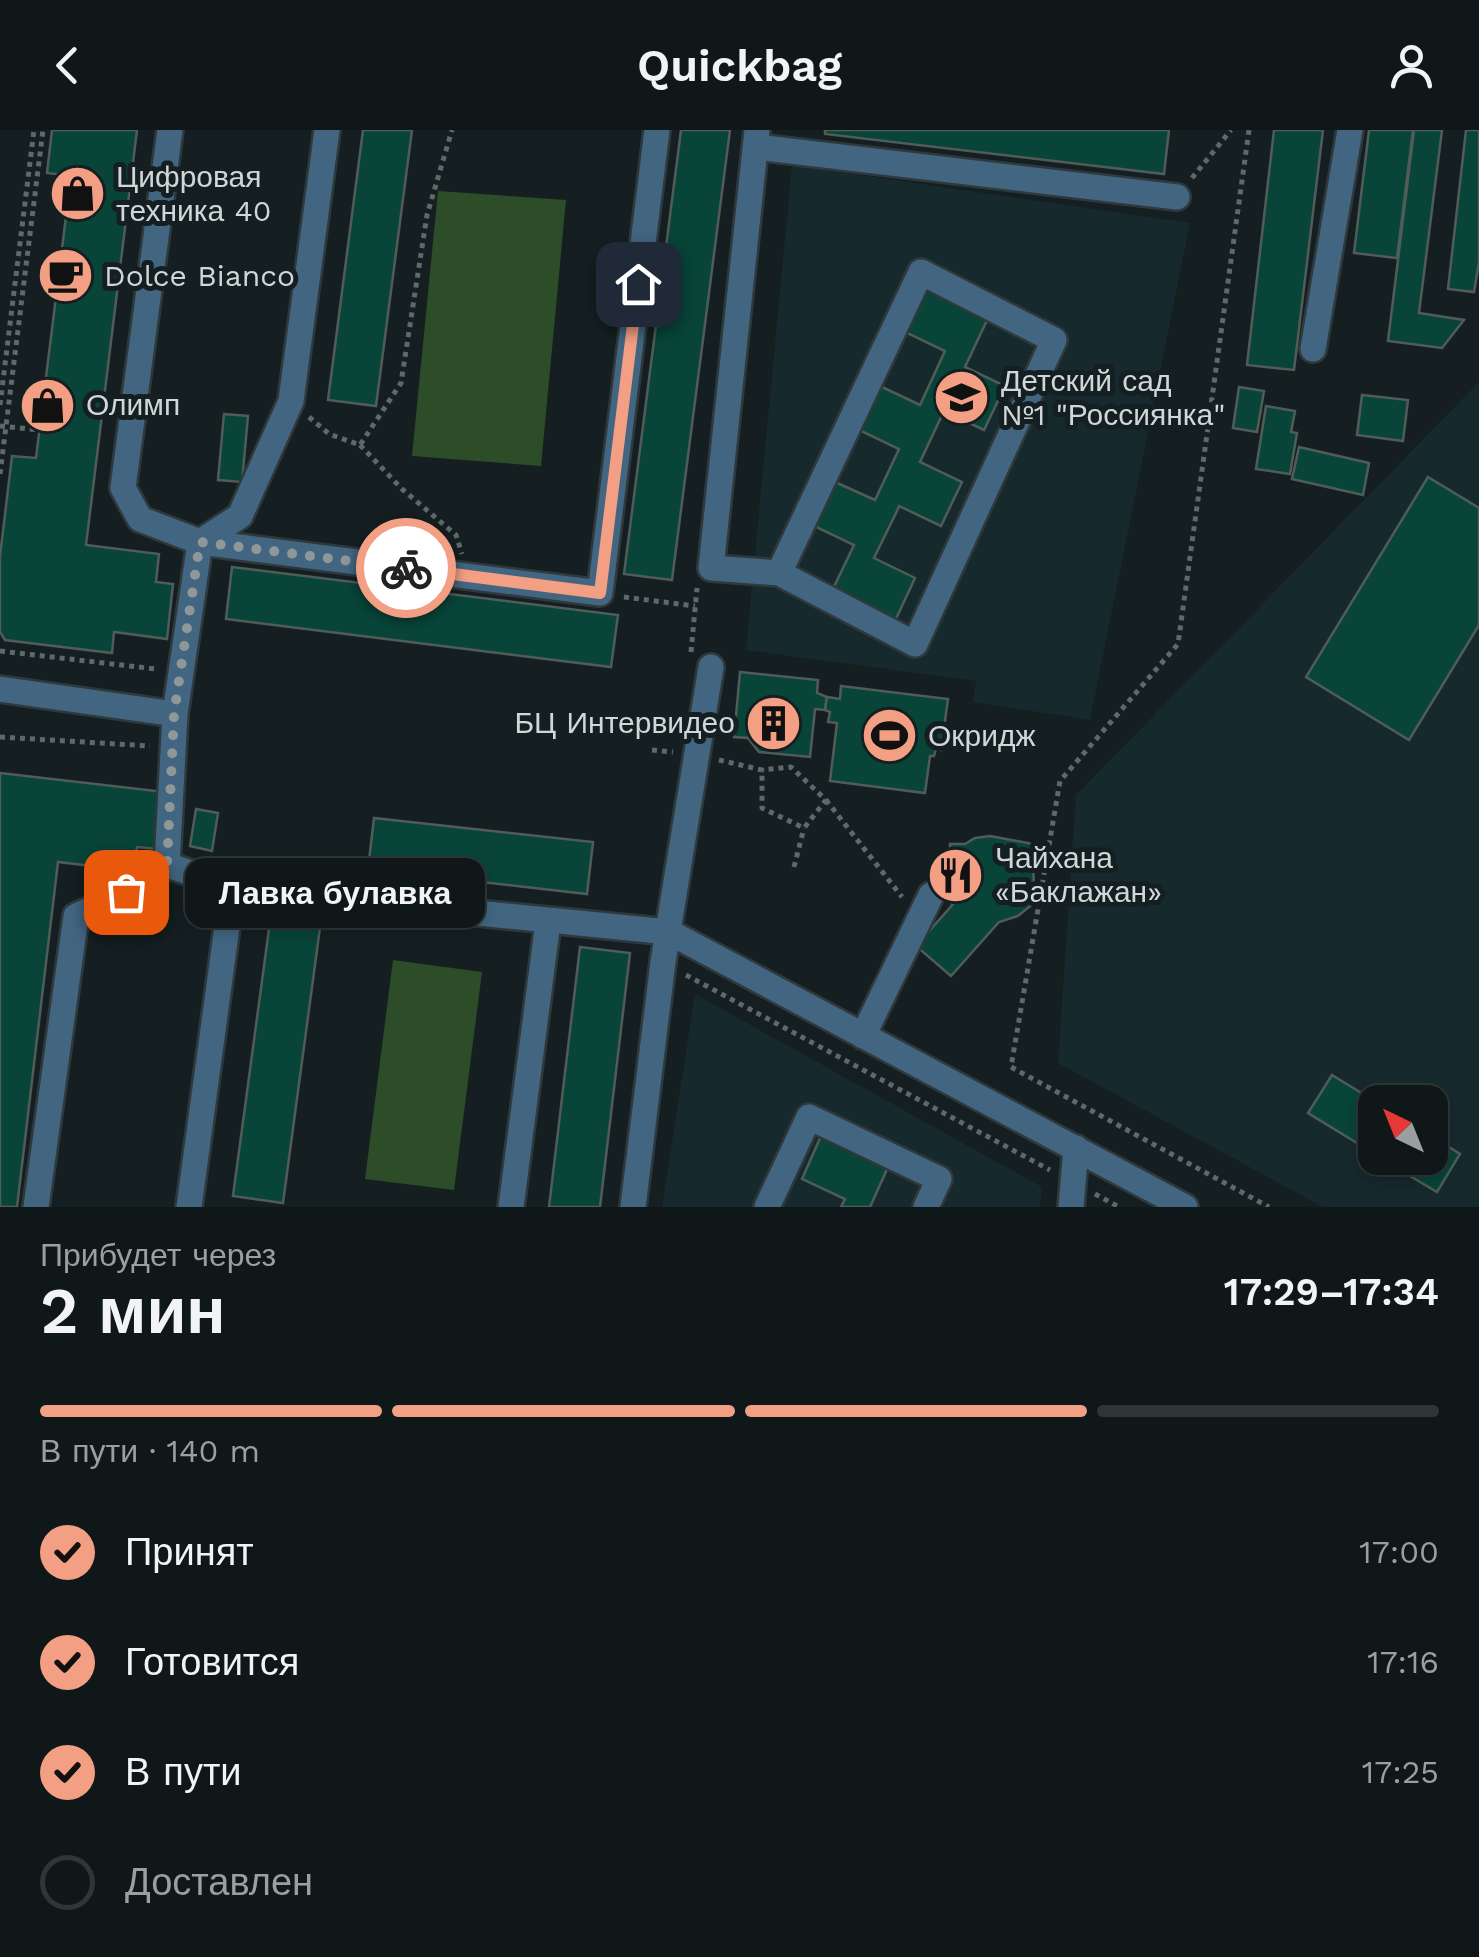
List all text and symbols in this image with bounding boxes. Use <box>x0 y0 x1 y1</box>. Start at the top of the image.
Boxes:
icon: back <box>40 38 95 93</box>
icon: person <box>1384 38 1439 93</box>
text: Quickbag <box>637 39 842 92</box>
place label: Цифровая техника 40 <box>116 159 271 228</box>
shop icon: Цифровая техника 40 <box>47 164 107 224</box>
pin <box>596 242 681 327</box>
cafe icon: Dolce Bianco <box>35 246 95 306</box>
icon: home <box>611 257 666 312</box>
place label: Dolce Bianco <box>104 258 295 293</box>
place label: Детский сад №1 "Россиянка" <box>1001 363 1225 432</box>
school or university icon: Детский сад №1 "Россиянка" <box>932 368 992 428</box>
shop icon: Олимп <box>17 375 77 435</box>
place label: Олимп <box>86 387 180 422</box>
courier <box>356 518 456 618</box>
icon: bike <box>379 541 434 596</box>
building icon: БЦ Интервидео <box>744 693 804 753</box>
place label: БЦ Интервидео <box>514 705 735 740</box>
sports icon: Окридж <box>859 706 919 766</box>
place label: Окридж <box>928 718 1035 753</box>
place label: Чайхана «Баклажан» <box>995 840 1162 909</box>
restaurant icon: Чайхана «Баклажан» <box>926 845 986 905</box>
pin <box>84 850 169 935</box>
callout: Лавка булавка <box>186 857 486 927</box>
icon: bag <box>99 865 154 920</box>
text: Лавка булавка <box>219 874 451 912</box>
north arrow <box>1358 1085 1448 1175</box>
map controls <box>1358 1085 1448 1175</box>
text: Прибудет через <box>40 1236 276 1274</box>
text: 17:29–17:34 <box>1224 1270 1439 1314</box>
text: 2 мин <box>40 1273 226 1349</box>
text: В пути · 140 m <box>40 1432 260 1470</box>
icon: check <box>40 1525 95 1580</box>
text: Принят <box>125 1530 254 1574</box>
text: 17:00 <box>1359 1533 1439 1571</box>
icon: check <box>40 1635 95 1690</box>
text: Готовится <box>125 1640 299 1684</box>
text: 17:16 <box>1367 1643 1439 1681</box>
icon: check <box>40 1745 95 1800</box>
text: В пути <box>125 1750 242 1794</box>
text: 17:25 <box>1362 1753 1439 1791</box>
text: Доставлен <box>125 1860 313 1904</box>

